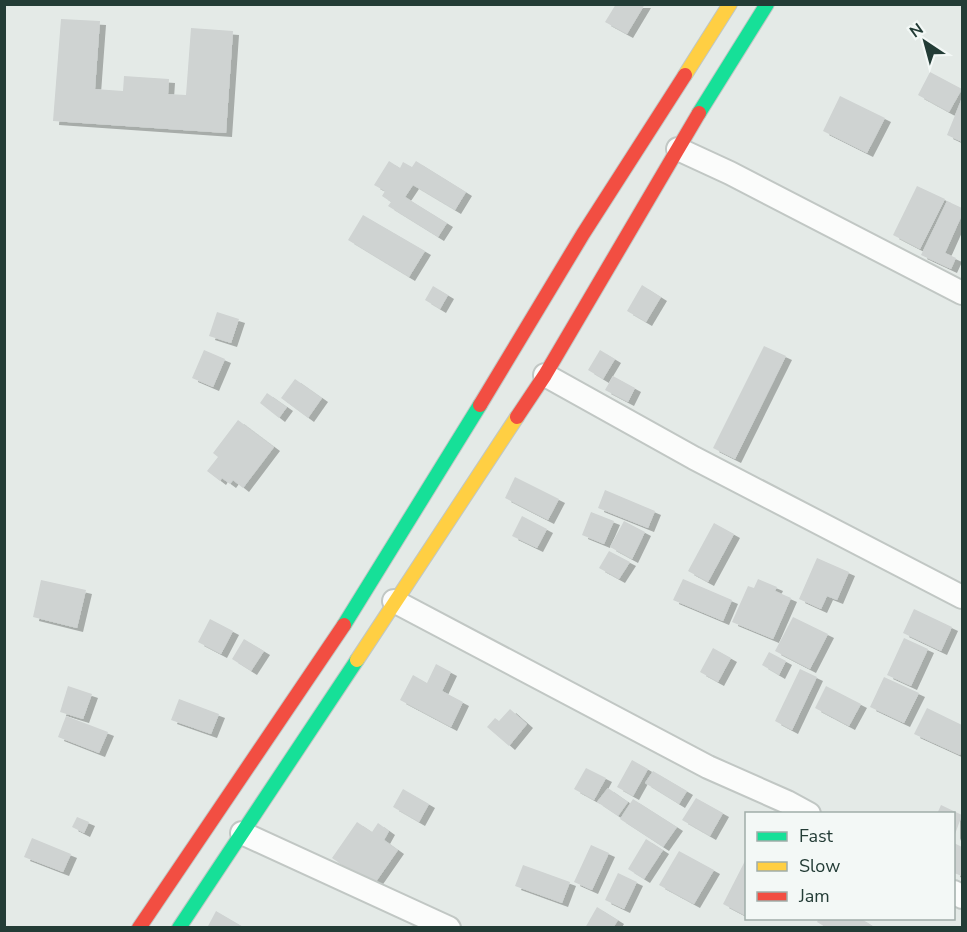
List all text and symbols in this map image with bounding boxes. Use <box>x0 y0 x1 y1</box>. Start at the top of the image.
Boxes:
north arrow <box>895 12 955 72</box>
text: N <box>905 18 928 43</box>
legend <box>745 812 955 920</box>
text: Fast <box>799 824 834 848</box>
text: Slow <box>799 854 840 878</box>
text: Jam <box>798 884 830 908</box>

